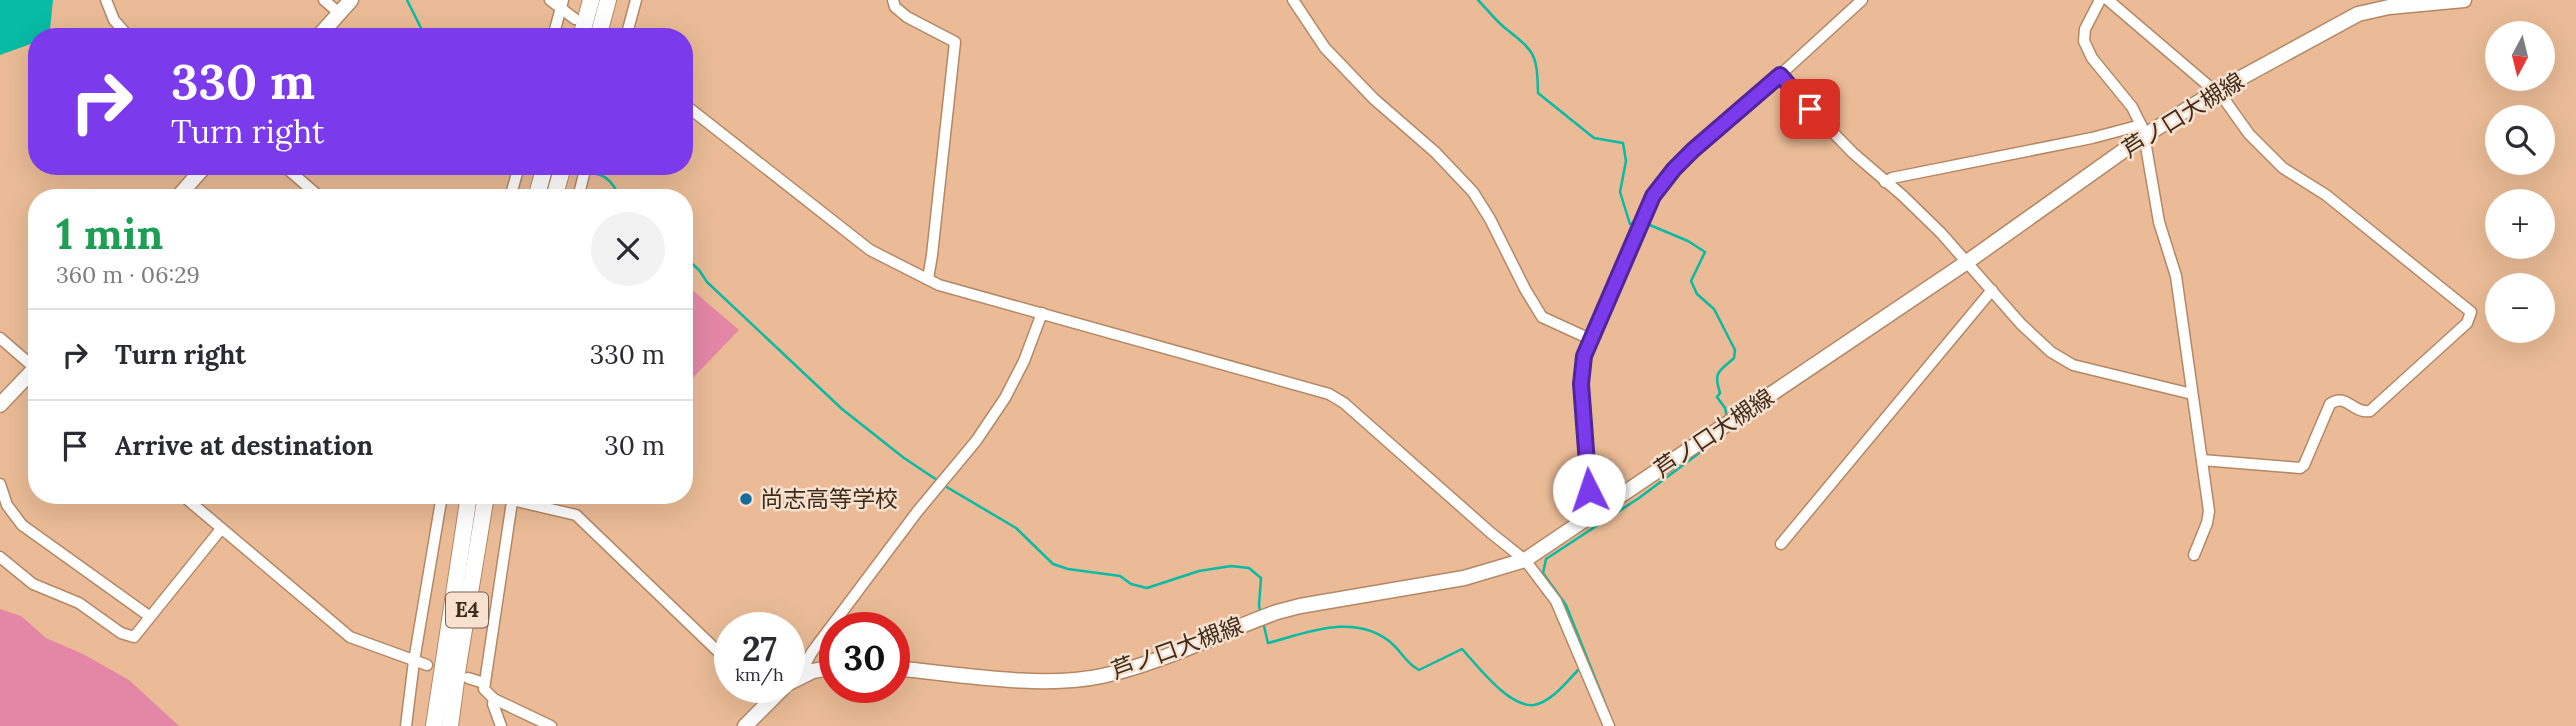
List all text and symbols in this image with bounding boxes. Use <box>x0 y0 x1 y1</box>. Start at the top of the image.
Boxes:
north arrow <box>2485 21 2555 91</box>
map controls <box>2485 21 2555 343</box>
text: 330 m <box>171 50 315 112</box>
icon: right <box>56 56 147 147</box>
street label: 芦ノ口大槻線 <box>2117 66 2249 163</box>
pin <box>1780 79 1840 139</box>
icon: arrive <box>1791 90 1829 128</box>
button: search <box>2485 105 2555 175</box>
text: Turn right <box>171 111 324 152</box>
button: + <box>2485 189 2555 259</box>
text: 1 min <box>56 207 163 261</box>
button: close <box>591 212 665 286</box>
text: 360 m · 06:29 <box>56 260 200 289</box>
button: − <box>2485 273 2555 343</box>
icon: right <box>56 336 94 374</box>
text: Turn right <box>115 338 246 371</box>
text: 330 m <box>590 338 665 371</box>
street label: 芦ノ口大槻線 <box>1648 382 1779 483</box>
icon: arrive <box>56 427 94 465</box>
text: Arrive at destination <box>115 429 373 462</box>
text: 30 m <box>604 429 665 462</box>
position arrow <box>1552 453 1626 527</box>
place label: 尚志高等学校 <box>760 484 898 513</box>
marker: 尚志高等学校 <box>738 491 754 507</box>
road number: E4 <box>446 592 488 628</box>
street label: 芦ノ口大槻線 <box>1107 610 1247 685</box>
speed limit sign: 30 <box>819 612 910 703</box>
text: 27 <box>742 626 777 671</box>
text: km/h <box>735 663 784 686</box>

